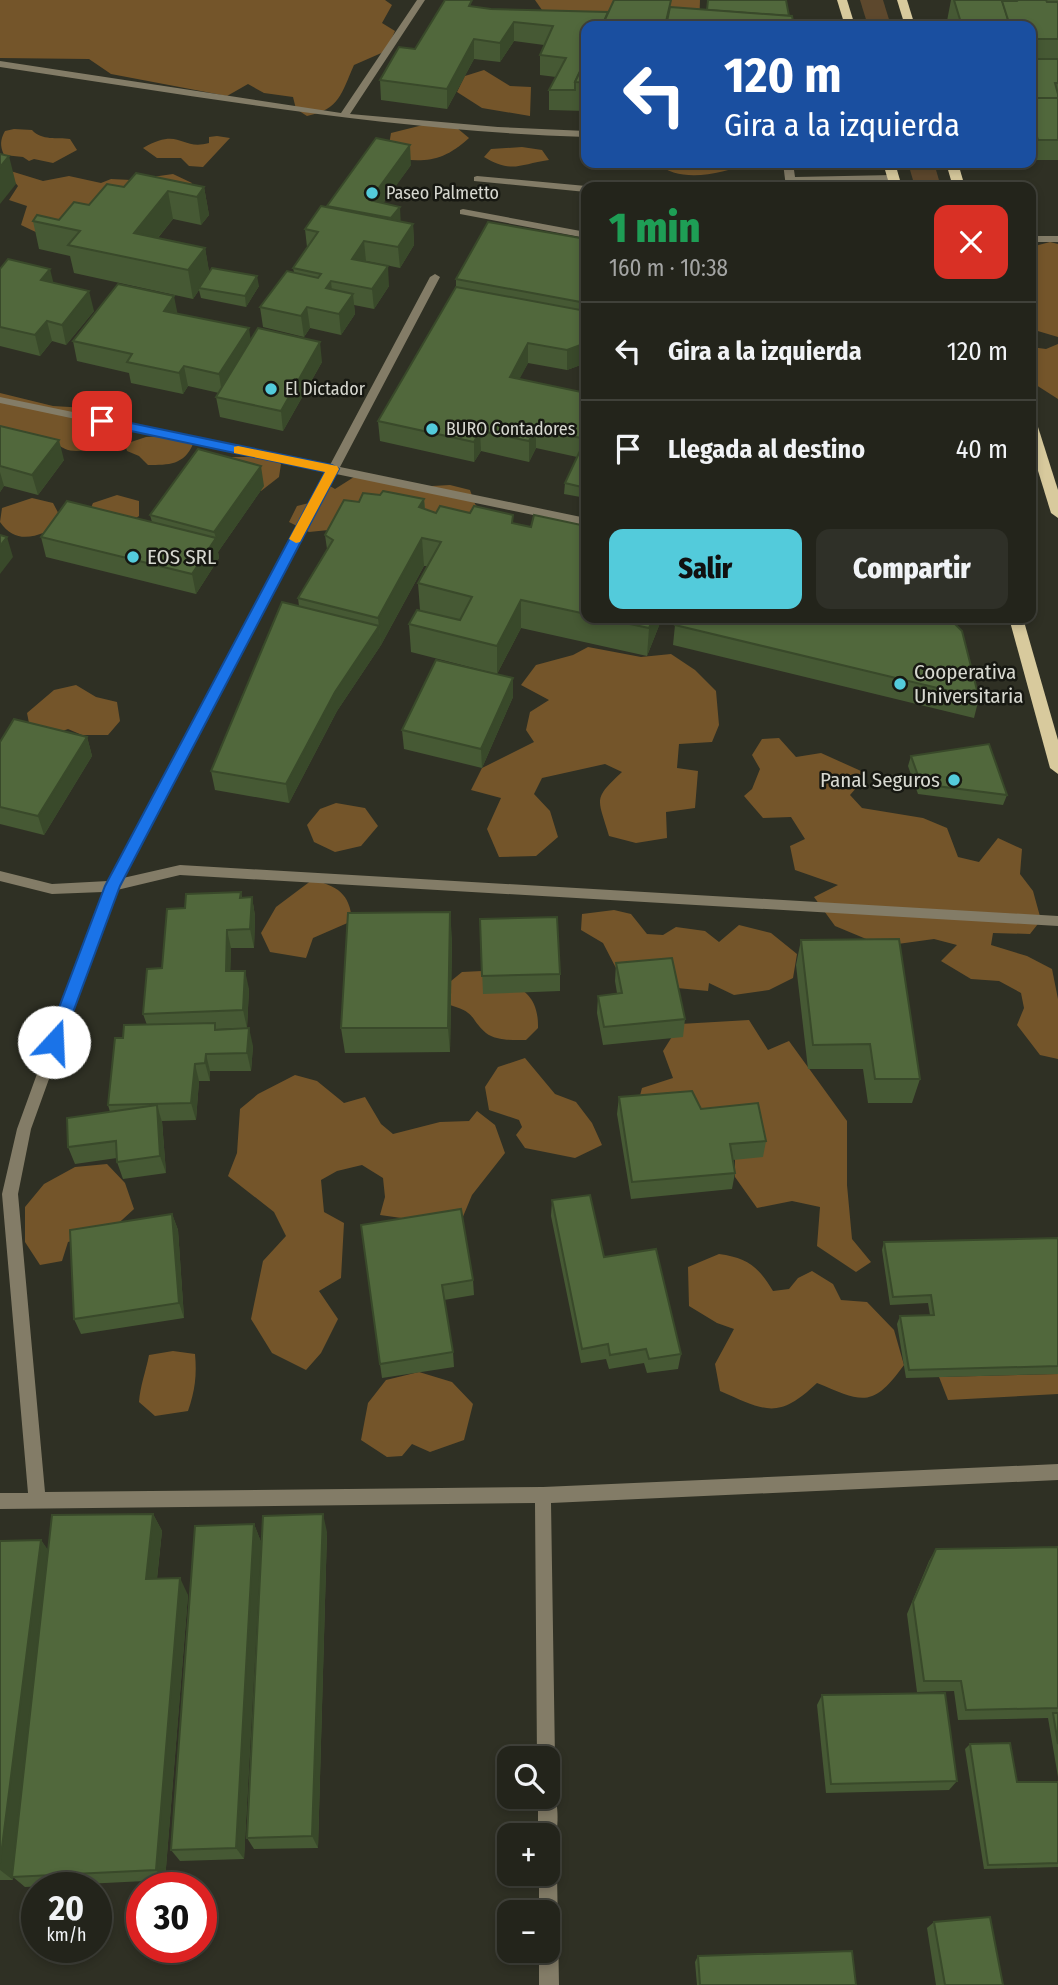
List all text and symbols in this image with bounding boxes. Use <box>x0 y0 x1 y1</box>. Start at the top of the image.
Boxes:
text: 120 m <box>724 46 842 105</box>
icon: left <box>609 49 700 140</box>
text: Gira a la izquierda <box>724 106 960 144</box>
place label: Paseo Palmetto <box>386 182 499 204</box>
marker: Paseo Palmetto <box>364 185 380 201</box>
text: 1 min <box>609 203 700 253</box>
button: close <box>934 205 1008 279</box>
text: 160 m · 10:38 <box>609 254 728 282</box>
icon: left <box>609 332 647 370</box>
text: Gira a la izquierda <box>668 336 862 367</box>
text: 120 m <box>947 336 1008 367</box>
place label: El Dictador <box>285 378 366 400</box>
marker: El Dictador <box>263 381 279 397</box>
pin <box>72 391 132 451</box>
icon: arrive <box>83 402 121 440</box>
place label: BURO Contadores <box>446 418 576 440</box>
marker: BURO Contadores <box>424 421 440 437</box>
icon: arrive <box>609 430 647 468</box>
text: Llegada al destino <box>668 434 865 465</box>
text: 40 m <box>956 434 1008 465</box>
button: Salir <box>609 529 802 609</box>
button: Compartir <box>816 529 1008 609</box>
place label: EOS SRL <box>147 544 217 570</box>
marker: EOS SRL <box>125 549 141 565</box>
place label: Cooperativa Universitaria <box>914 659 1024 709</box>
marker: Cooperativa Universitaria <box>892 676 908 692</box>
place label: Panal Seguros <box>820 767 940 793</box>
marker: Panal Seguros <box>946 772 962 788</box>
position arrow <box>17 1005 91 1079</box>
map controls <box>497 1746 560 1963</box>
button: search <box>497 1746 560 1809</box>
button: + <box>497 1823 560 1886</box>
speed limit sign: 30 <box>126 1872 217 1963</box>
text: 20 <box>49 1887 84 1929</box>
button: − <box>497 1900 560 1963</box>
text: km/h <box>46 1924 87 1946</box>

